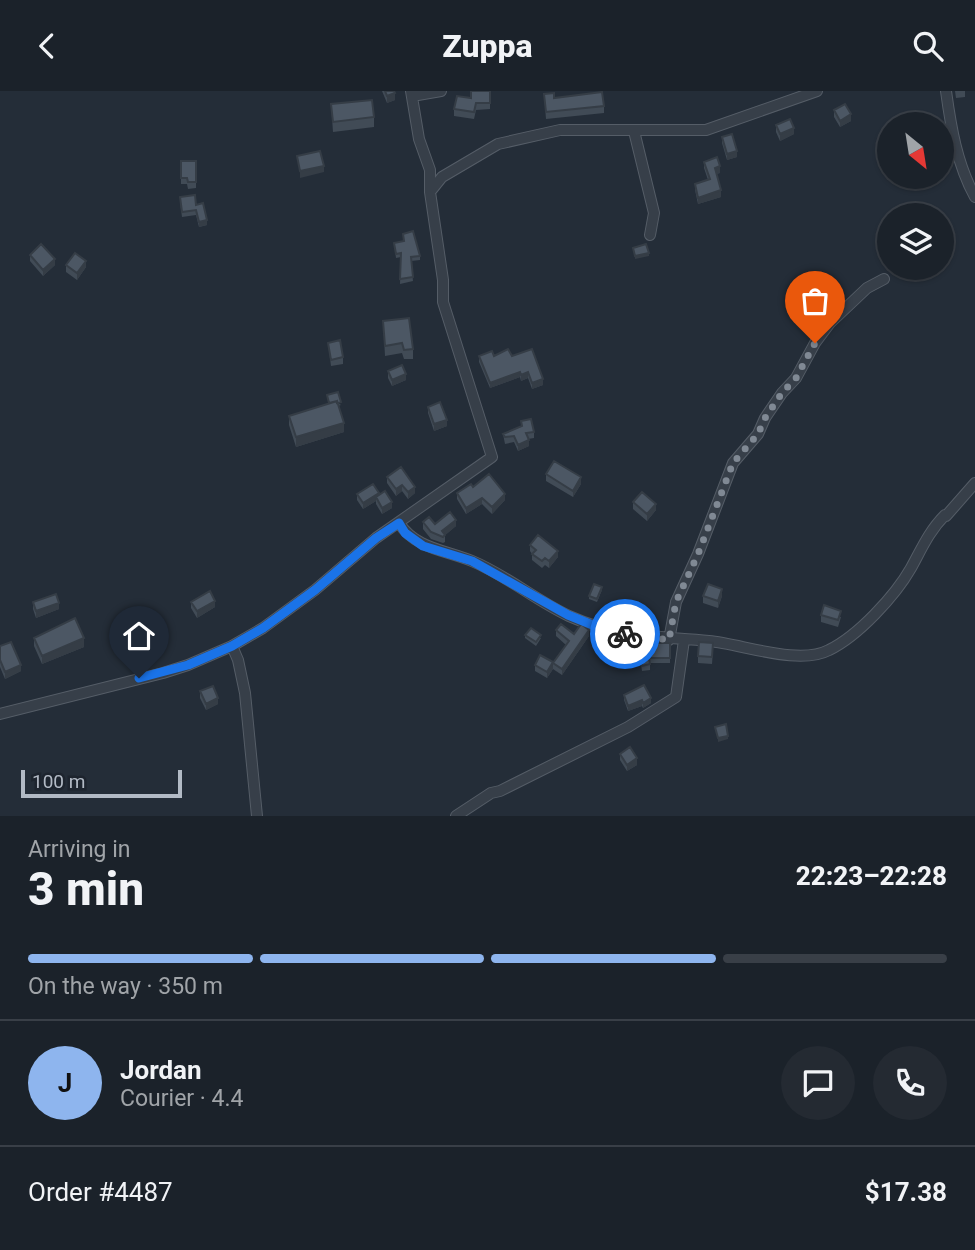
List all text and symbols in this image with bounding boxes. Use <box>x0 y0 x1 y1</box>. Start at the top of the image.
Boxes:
icon: back <box>28 27 66 65</box>
text: Zuppa <box>442 27 533 65</box>
icon: search <box>909 27 947 65</box>
north arrow <box>877 112 954 189</box>
map controls <box>877 112 954 280</box>
button: layers <box>877 203 954 280</box>
pin <box>785 271 845 343</box>
icon: bag <box>796 282 834 320</box>
courier <box>590 599 660 669</box>
pin <box>109 606 169 678</box>
icon: bike <box>606 615 644 653</box>
icon: home <box>120 617 158 655</box>
scale bar <box>21 767 182 799</box>
text: 100 m <box>32 770 85 793</box>
text: Arriving in <box>28 836 131 863</box>
text: 22:23–22:28 <box>796 861 947 891</box>
text: 3 min <box>28 862 144 916</box>
text: On the way · 350 m <box>28 973 223 1000</box>
button: chat <box>781 1046 855 1120</box>
button: phone <box>873 1046 947 1120</box>
text: Jordan <box>120 1055 202 1085</box>
text: J <box>58 1068 72 1098</box>
text: Courier · 4.4 <box>120 1085 243 1112</box>
text: Order #4487 <box>28 1177 173 1207</box>
text: $17.38 <box>865 1177 947 1207</box>

